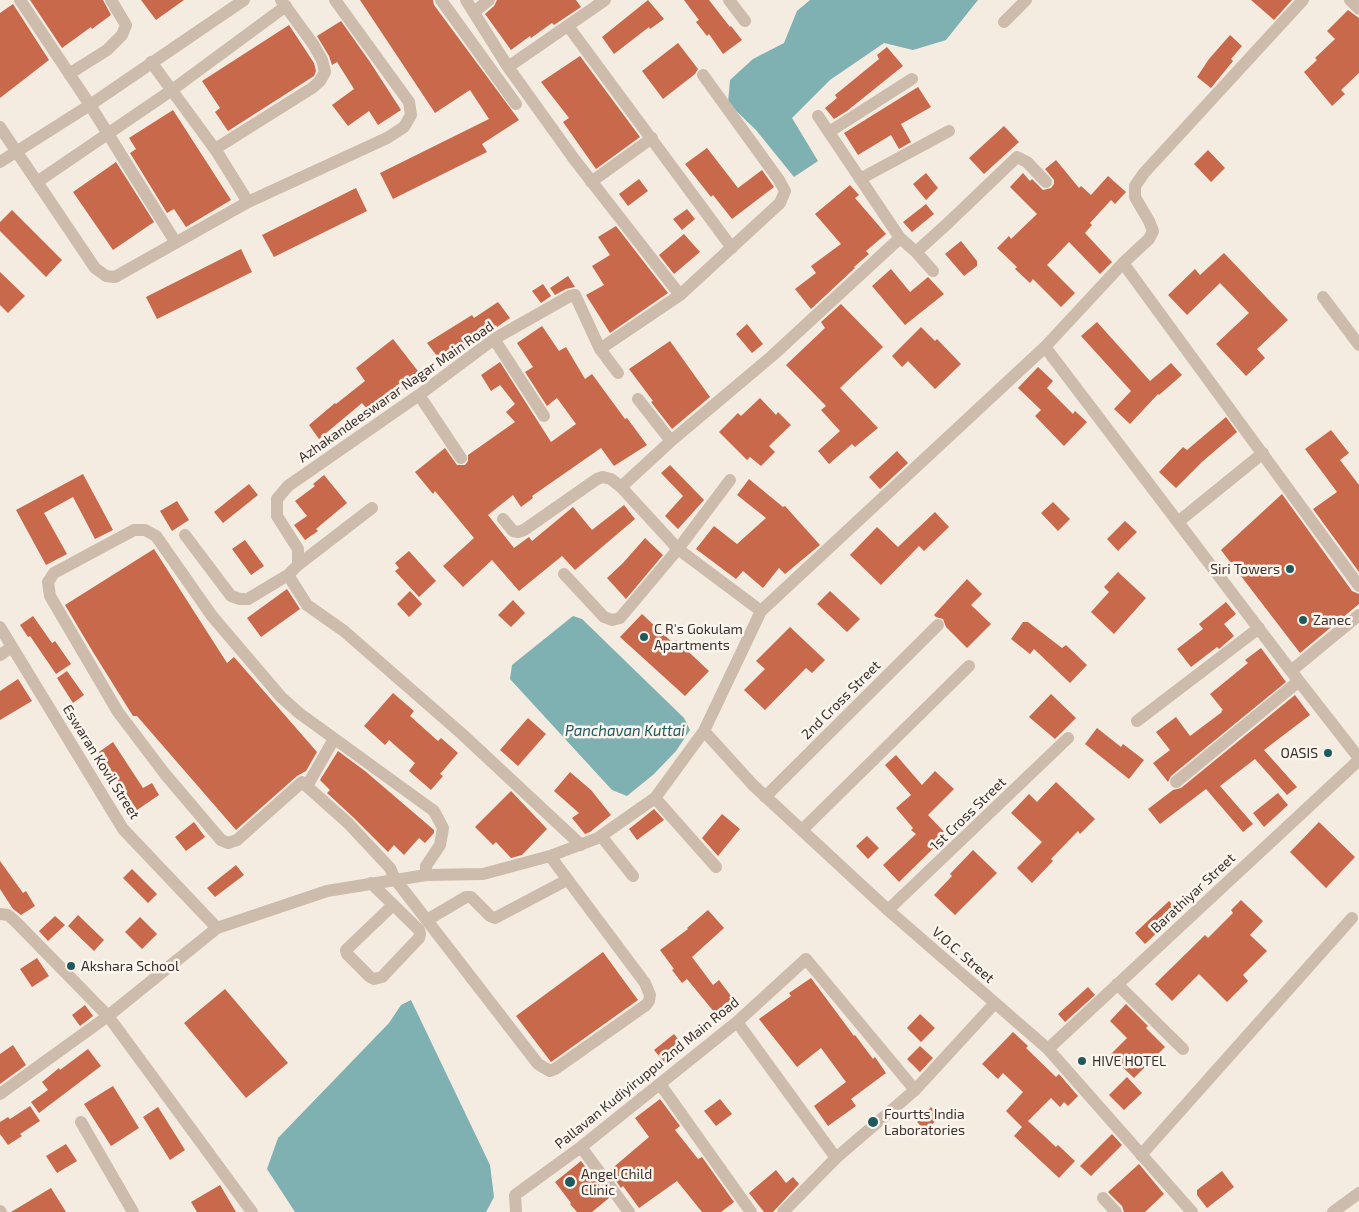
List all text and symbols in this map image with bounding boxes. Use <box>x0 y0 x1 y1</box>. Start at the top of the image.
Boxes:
street label: Azhakandeeswarar Nagar Main Road <box>295 318 497 466</box>
place label: Siri Towers <box>1210 561 1280 577</box>
marker: Siri Towers <box>1284 563 1296 575</box>
place label: Zanec <box>1313 612 1351 628</box>
marker: Zanec <box>1297 614 1309 626</box>
place label: C R's Gokulam Apartments <box>654 621 743 654</box>
marker: C R's Gokulam Apartments <box>638 631 650 643</box>
street label: 2nd Cross Street <box>798 657 884 743</box>
street label: Eswaran Kovil Street <box>59 702 143 822</box>
water label: Panchavan Kuttai <box>565 722 685 740</box>
place label: OASIS <box>1281 745 1318 761</box>
marker: OASIS <box>1322 747 1334 759</box>
street label: 1st Cross Street <box>927 774 1009 854</box>
street label: Barathiyar Street <box>1147 850 1239 936</box>
street label: V.O.C. Street <box>929 923 997 987</box>
place label: Akshara School <box>81 958 179 974</box>
marker: Akshara School <box>65 960 77 972</box>
street label: Pallavan Kudiyiruppu 2nd Main Road <box>552 994 742 1152</box>
place label: HIVE HOTEL <box>1092 1053 1166 1069</box>
marker: HIVE HOTEL <box>1076 1055 1088 1067</box>
place label: Fourtts India Laboratories <box>884 1106 965 1138</box>
marker: Fourtts India Laboratories <box>866 1115 880 1129</box>
place label: Angel Child Clinic <box>581 1166 652 1198</box>
marker: Angel Child Clinic <box>563 1175 577 1189</box>

